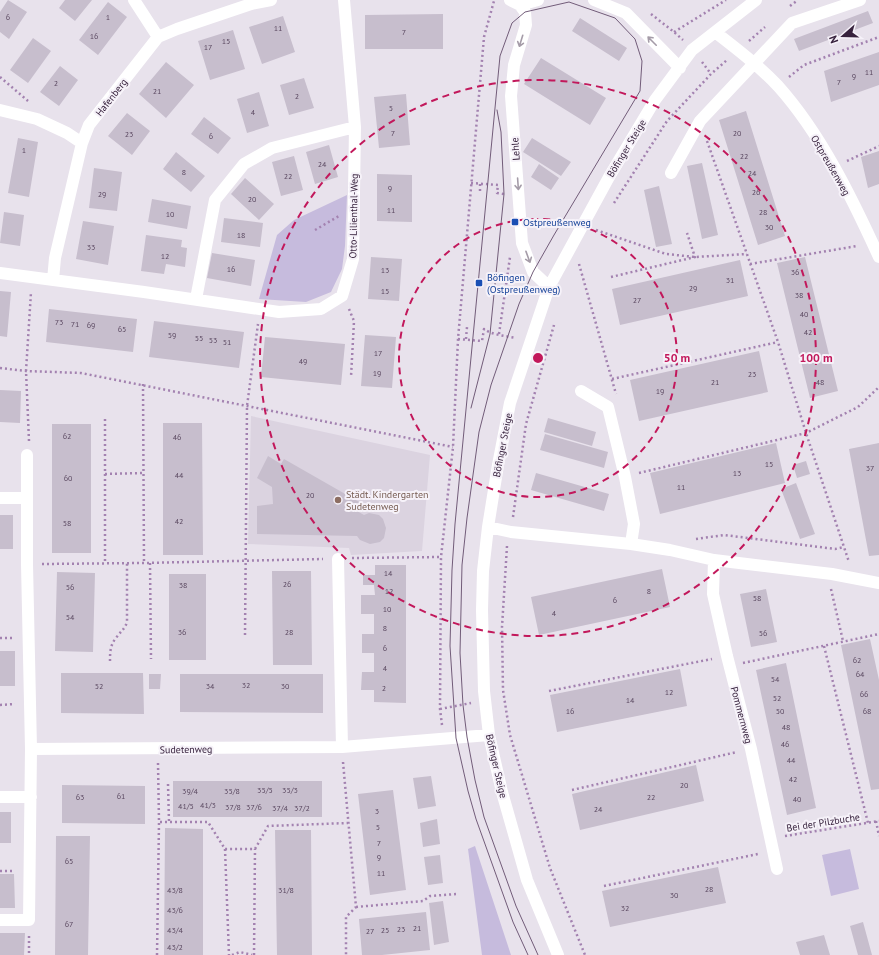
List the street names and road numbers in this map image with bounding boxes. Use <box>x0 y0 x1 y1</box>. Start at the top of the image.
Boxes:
street label: Hafenberg <box>93 76 130 119</box>
street label: Böfinger Steige <box>604 117 649 180</box>
street label: Ostpreußenweg <box>808 133 853 198</box>
street label: Lehle <box>508 137 523 161</box>
street label: Otto-Lilienthal-Weg <box>346 173 361 259</box>
street label: Böfinger Steige <box>490 412 515 478</box>
street label: Pommernweg <box>728 685 755 745</box>
street label: Böfinger Steige <box>483 733 510 799</box>
street label: Sudetenweg <box>160 743 212 756</box>
street label: Bei der Pilzbuche <box>785 810 861 835</box>

